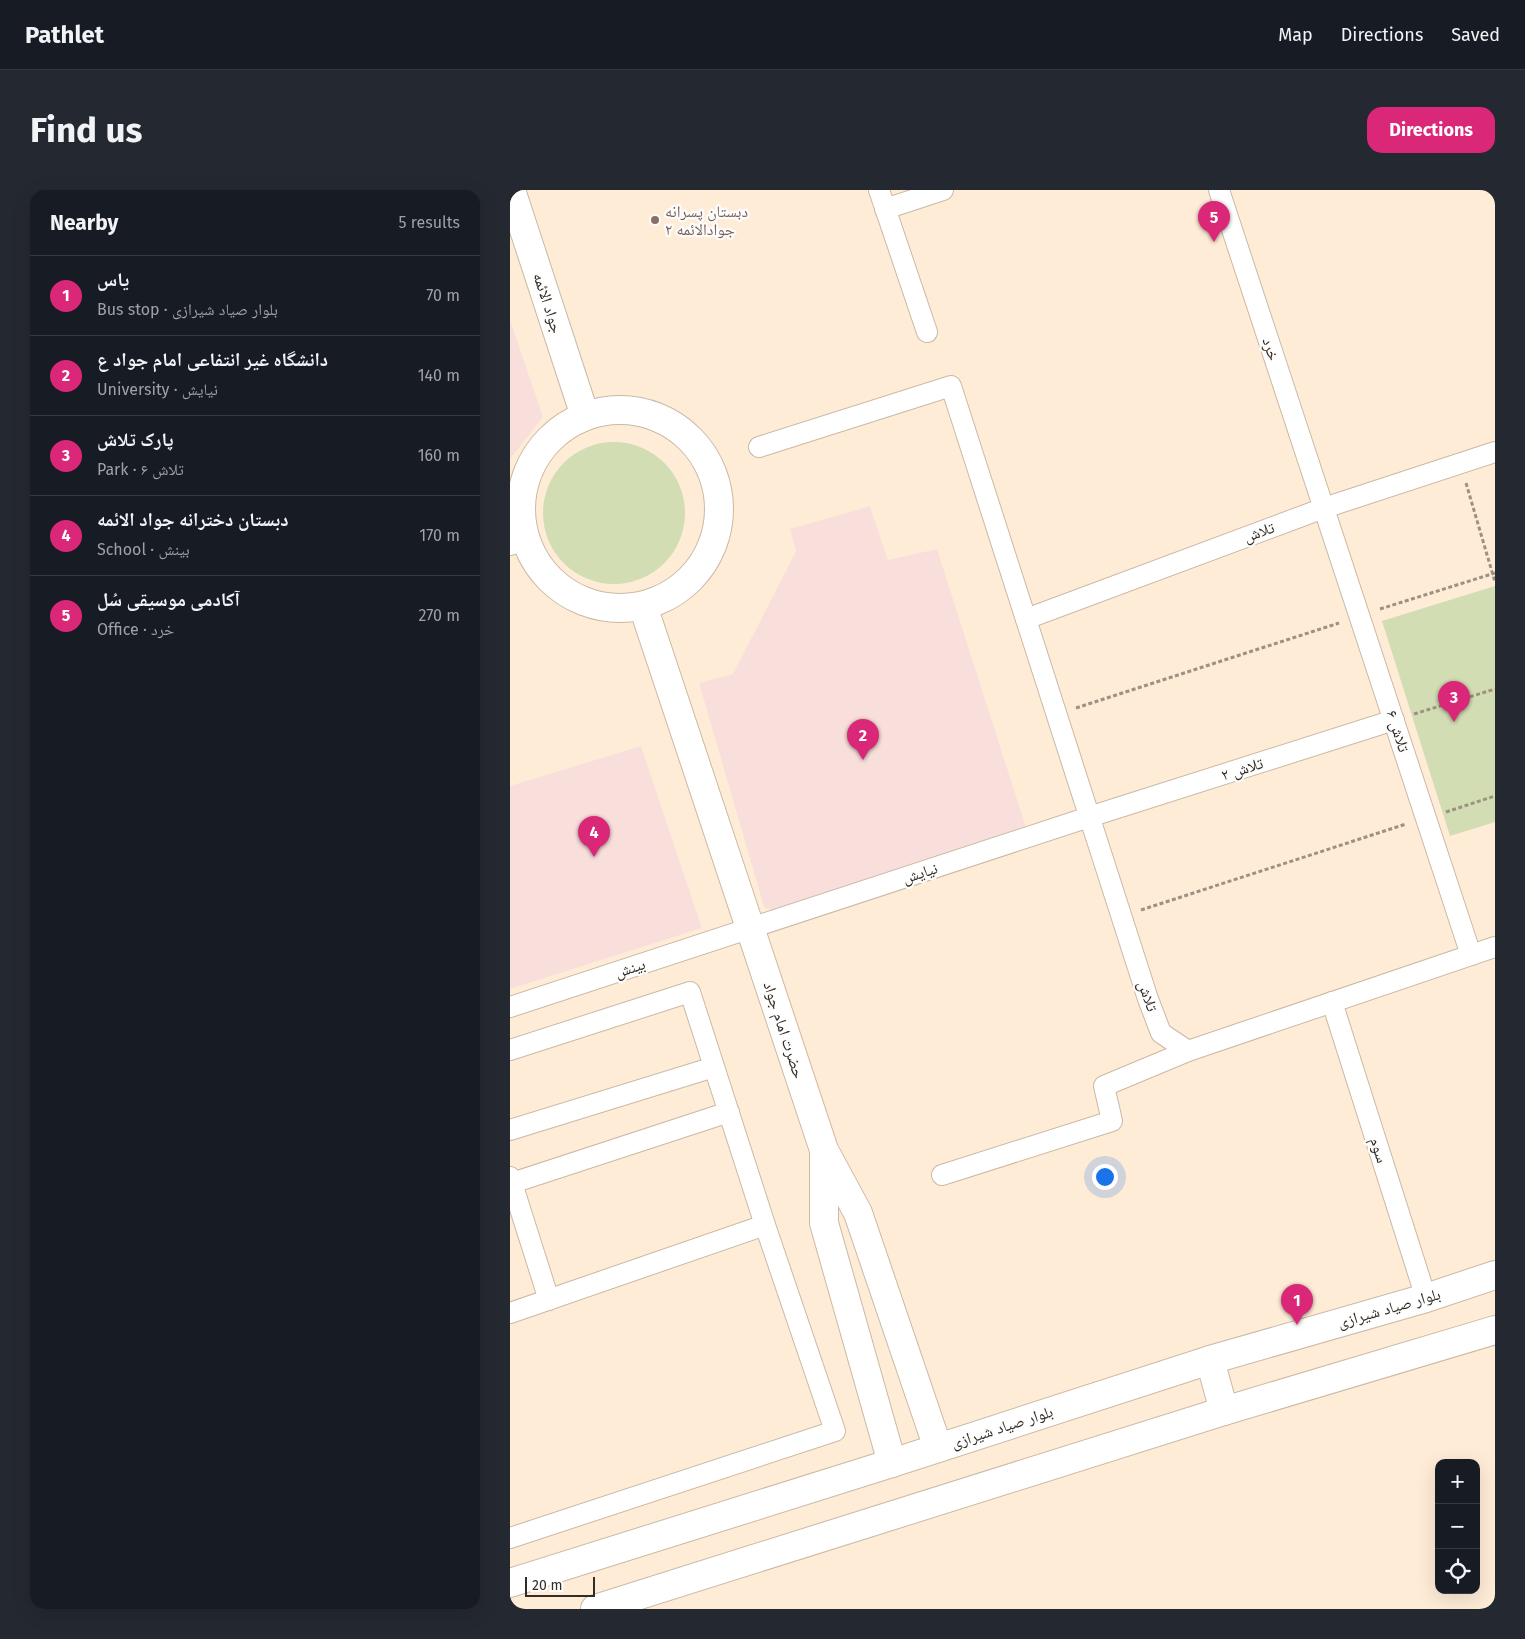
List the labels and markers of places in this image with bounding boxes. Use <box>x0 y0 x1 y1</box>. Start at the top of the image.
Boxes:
pin: 5 <box>1198 201 1230 242</box>
place label: دبستان پسرانه جوادالائمه ۲ <box>665 202 748 239</box>
marker: دبستان پسرانه جوادالائمه ۲ <box>649 214 661 226</box>
pin: 3 <box>1438 681 1470 722</box>
pin: 2 <box>847 719 879 760</box>
pin: 4 <box>578 816 610 857</box>
pin: 1 <box>1281 1284 1313 1325</box>

